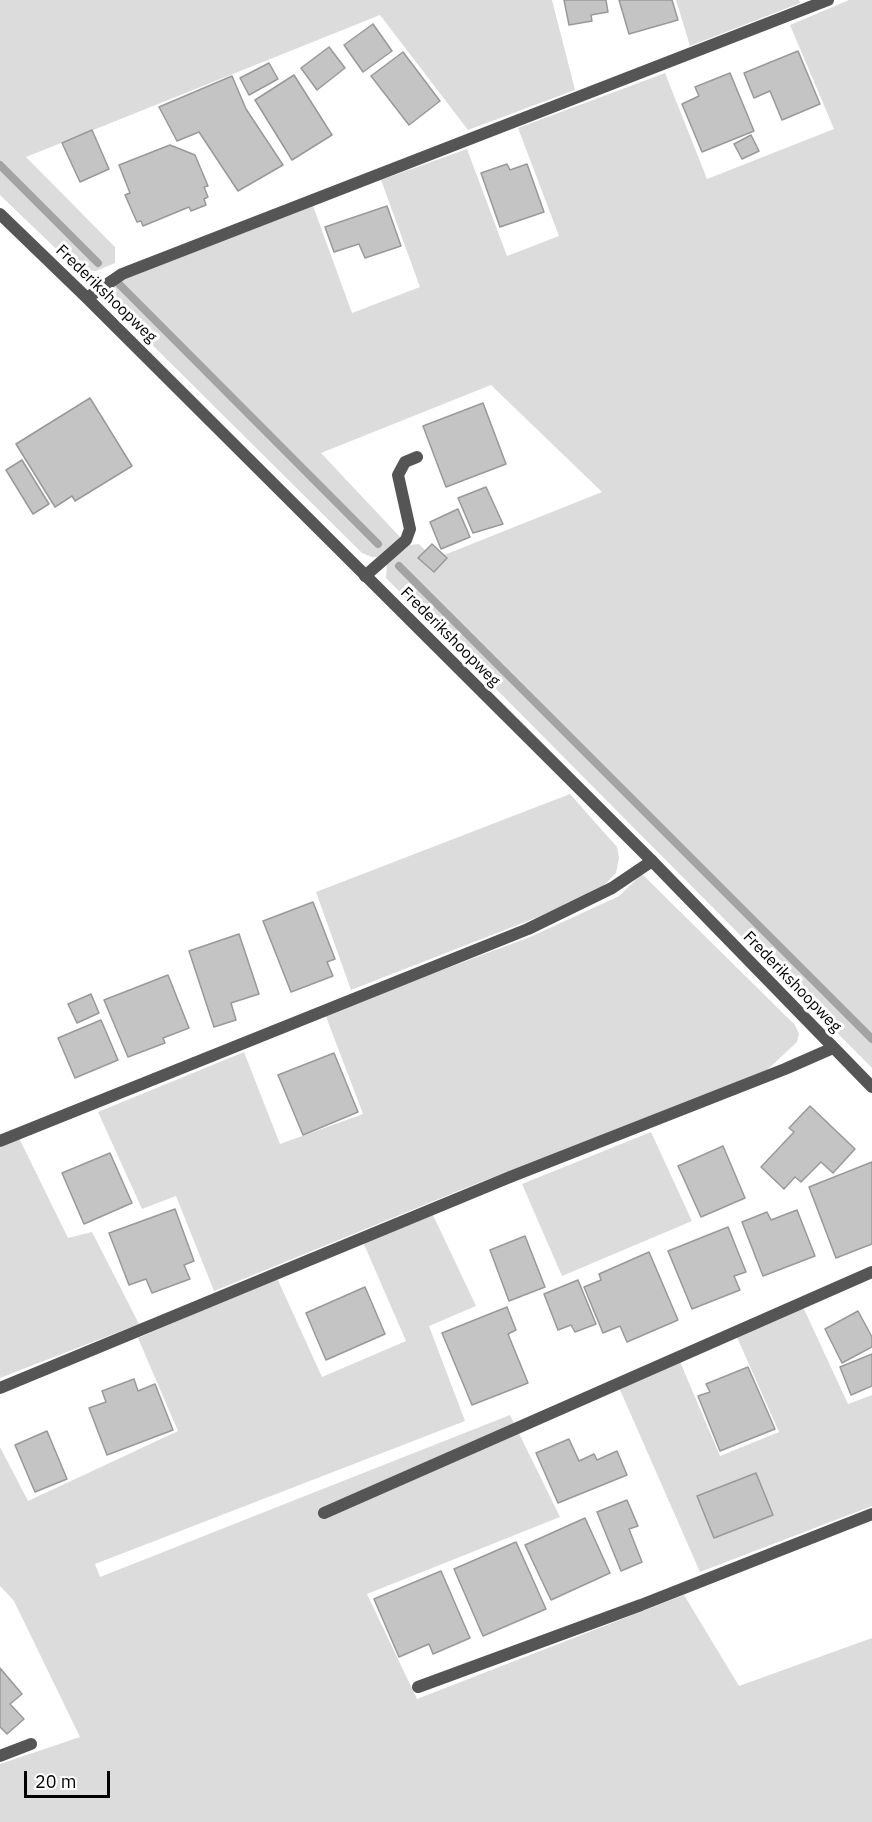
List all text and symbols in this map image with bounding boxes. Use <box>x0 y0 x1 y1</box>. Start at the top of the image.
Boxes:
street label: Frederikshoopweg <box>52 241 160 347</box>
street label: Frederikshoopweg <box>396 583 504 691</box>
street label: Frederikshoopweg <box>739 928 845 1036</box>
scale bar <box>27 1759 112 1797</box>
text: 20 m <box>35 1770 77 1793</box>

